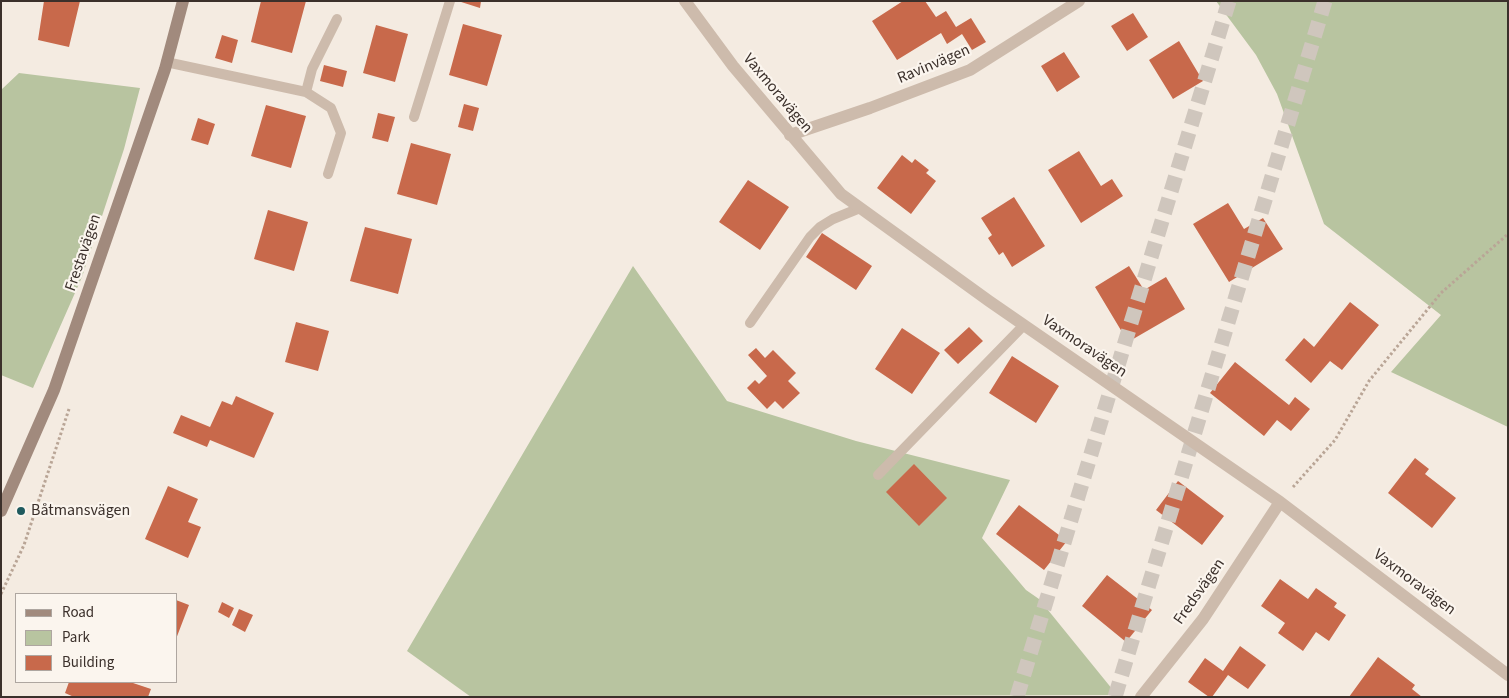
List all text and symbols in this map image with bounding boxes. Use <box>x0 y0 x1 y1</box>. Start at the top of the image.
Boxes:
street label: Ravinvägen <box>895 41 973 89</box>
street label: Vaxmoravägen <box>738 50 816 138</box>
street label: Frestavägen <box>62 212 106 294</box>
street label: Vaxmoravägen <box>1038 312 1130 382</box>
place label: Båtmansvägen <box>31 501 130 521</box>
marker: Båtmansvägen <box>15 505 27 517</box>
street label: Vaxmoravägen <box>1369 546 1459 620</box>
street label: Fredsvägen <box>1170 555 1230 629</box>
legend <box>15 593 178 683</box>
text: Road <box>62 602 94 623</box>
text: Park <box>62 627 90 648</box>
text: Building <box>62 652 114 673</box>

